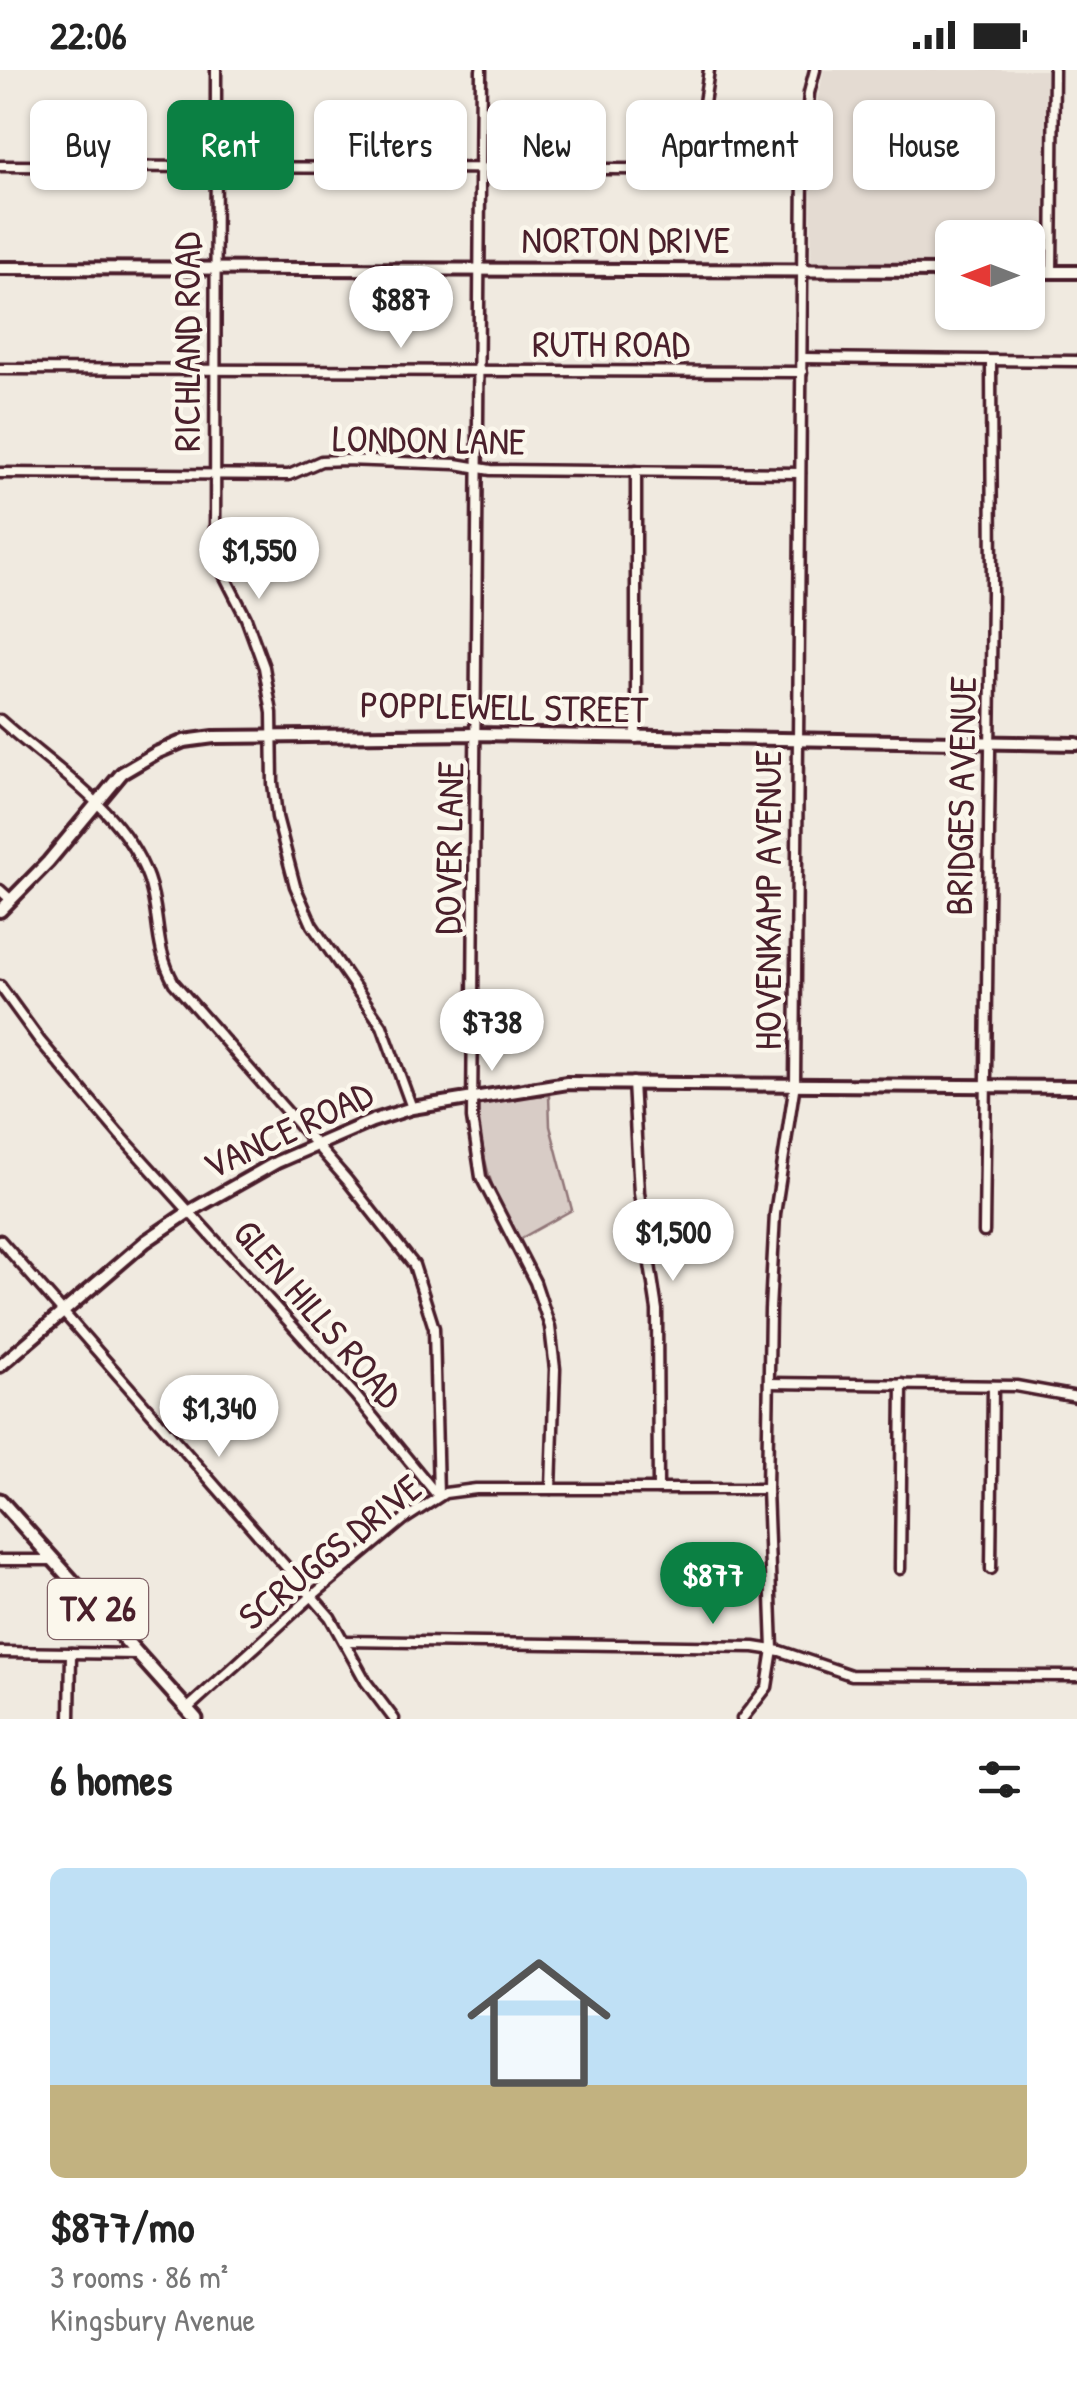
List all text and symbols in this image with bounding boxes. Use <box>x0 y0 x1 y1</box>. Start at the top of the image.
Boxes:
text: 22:06 <box>50 9 127 61</box>
chip: Buy <box>30 100 147 190</box>
chip: Rent <box>167 100 294 190</box>
chip: Filters <box>314 100 467 190</box>
chip: New <box>487 100 606 190</box>
chip: Apartment <box>626 100 833 190</box>
chip: House <box>853 100 995 190</box>
street label: NORTON DRIVE <box>522 213 731 265</box>
north arrow <box>935 220 1045 330</box>
map controls <box>935 220 1045 330</box>
street label: RICHLAND ROAD <box>160 232 212 452</box>
pin: $887 <box>342 266 460 351</box>
text: $887 <box>371 277 431 320</box>
street label: RUTH ROAD <box>532 317 690 369</box>
street label: LONDON LANE <box>332 411 526 467</box>
pin: $1,550 <box>178 517 340 602</box>
text: $1,550 <box>221 528 297 571</box>
street label: BRIDGES AVENUE <box>932 676 988 916</box>
street label: POPPLEWELL STREET <box>360 677 650 735</box>
street label: HOVENKAMP AVENUE <box>741 750 793 1050</box>
street label: DOVER LANE <box>420 761 476 935</box>
pin: $738 <box>433 989 551 1074</box>
text: $738 <box>462 1000 522 1043</box>
street label: VANCE ROAD <box>194 1067 381 1191</box>
pin: $1,500 <box>592 1199 754 1284</box>
street label: GLEN HILLS ROAD <box>222 1208 415 1419</box>
text: $1,500 <box>635 1210 711 1253</box>
pin: $1,340 <box>138 1375 300 1460</box>
text: $1,340 <box>182 1386 256 1429</box>
street label: SCRUGGS DRIVE <box>227 1461 432 1641</box>
pin: $877 <box>654 1542 772 1627</box>
text: $877 <box>682 1553 744 1596</box>
road number: TX 26 <box>48 1579 148 1639</box>
text: 6 homes <box>50 1751 172 1808</box>
icon: filters <box>972 1752 1027 1807</box>
icon: home <box>449 1933 629 2113</box>
text: $877/mo <box>50 2198 194 2255</box>
text: 3 rooms · 86 m² <box>50 2255 228 2298</box>
text: Kingsbury Avenue <box>50 2298 255 2341</box>

